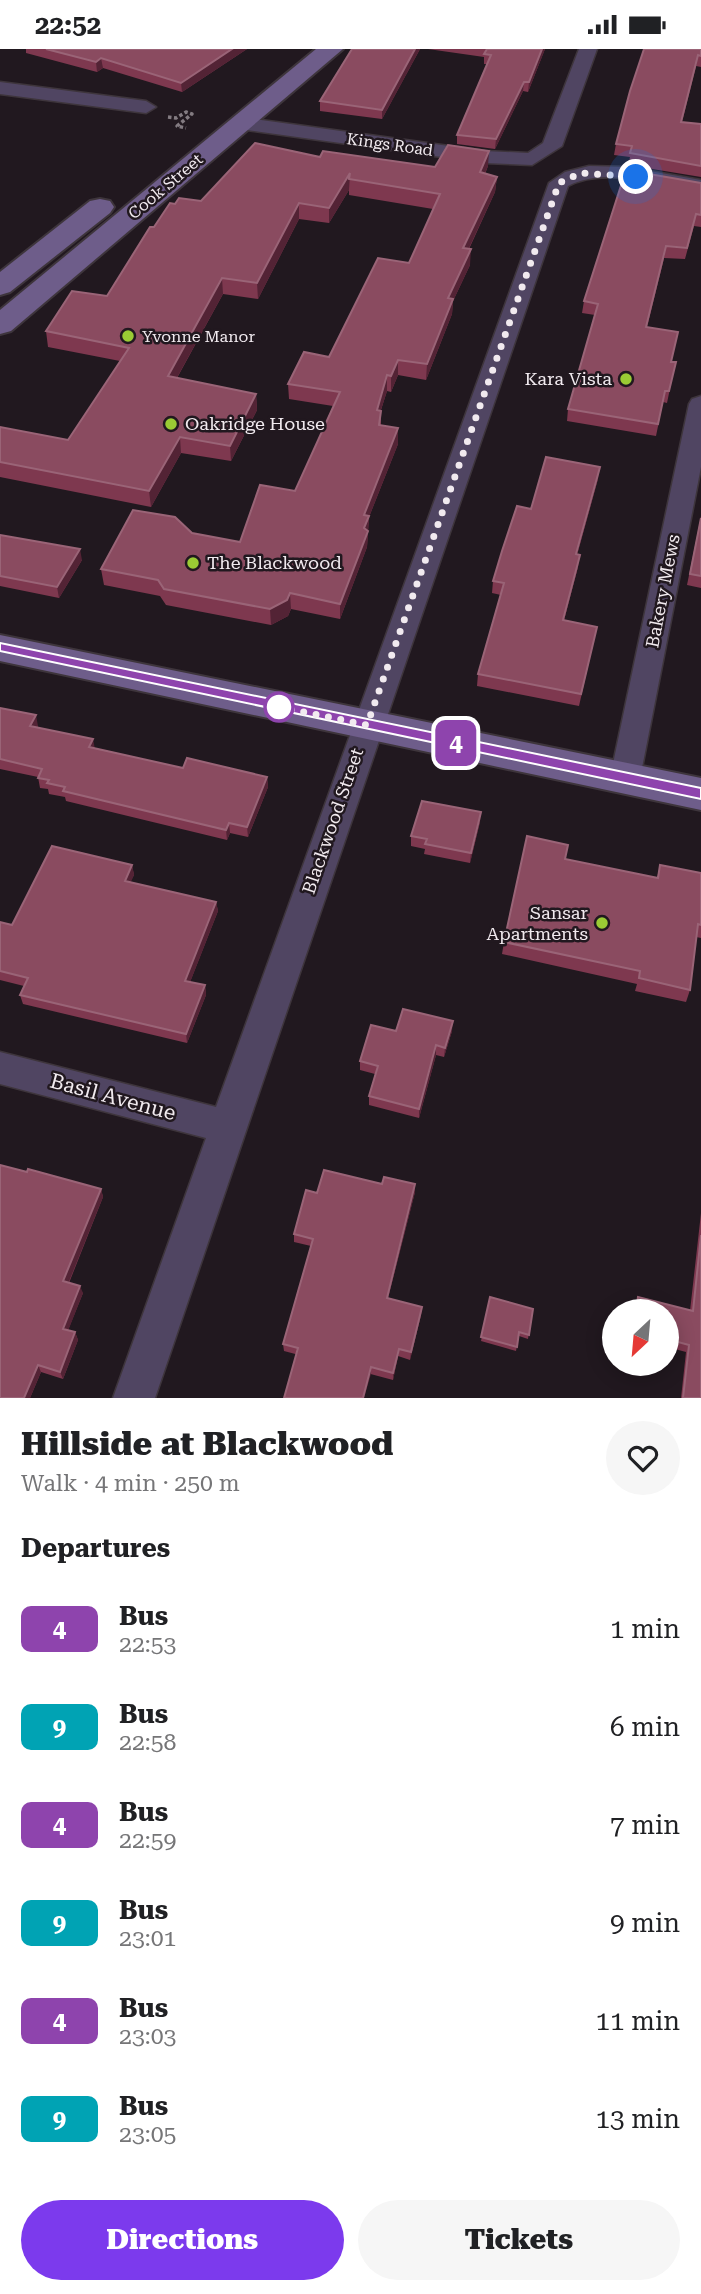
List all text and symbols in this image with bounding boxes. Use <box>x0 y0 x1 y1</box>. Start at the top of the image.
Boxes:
text: 22:52 <box>35 10 101 40</box>
street label: Kings Road <box>346 129 434 160</box>
street label: Cook Street <box>124 150 206 223</box>
your location <box>618 159 653 194</box>
place label: Yvonne Manor <box>142 327 255 346</box>
marker: Yvonne Manor <box>120 328 136 344</box>
place label: Kara Vista <box>525 368 612 389</box>
marker: Kara Vista <box>618 371 634 387</box>
place label: Oakridge House <box>185 413 325 434</box>
marker: Oakridge House <box>163 416 179 432</box>
street label: Bakery Mews <box>641 532 684 650</box>
place label: The Blackwood <box>207 552 342 573</box>
marker: The Blackwood <box>185 555 201 571</box>
unlabelled marker <box>264 692 294 722</box>
line badge: 4 <box>433 720 479 766</box>
text: 4 <box>449 729 463 757</box>
street label: Blackwood Street <box>298 745 367 897</box>
place label: Sansar Apartments <box>487 902 588 944</box>
marker: Sansar Apartments <box>594 915 610 931</box>
street label: Basil Avenue <box>48 1069 178 1125</box>
north arrow <box>602 1299 679 1375</box>
map controls <box>602 1299 679 1376</box>
button: heart <box>606 1421 680 1495</box>
text: Hillside at Blackwood <box>21 1424 393 1463</box>
text: Walk · 4 min · 250 m <box>21 1470 240 1497</box>
text: Departures <box>21 1533 170 1563</box>
text: Bus <box>119 1601 168 1631</box>
text: 1 min <box>610 1614 680 1644</box>
text: 4 <box>53 1615 66 1643</box>
text: 22:53 <box>119 1631 176 1658</box>
text: Bus <box>119 1699 168 1729</box>
text: 6 min <box>610 1712 680 1742</box>
text: 9 <box>53 1713 66 1741</box>
text: 22:58 <box>119 1729 176 1756</box>
text: Bus <box>119 1797 168 1827</box>
text: 7 min <box>610 1810 680 1840</box>
text: 4 <box>53 1811 66 1839</box>
text: 22:59 <box>119 1827 176 1854</box>
text: Bus <box>119 1895 168 1925</box>
text: 9 min <box>610 1908 680 1938</box>
text: 9 <box>53 1909 66 1937</box>
text: 23:01 <box>119 1925 176 1952</box>
text: Bus <box>119 1993 168 2023</box>
text: 11 min <box>596 2006 680 2036</box>
text: 4 <box>53 2007 66 2035</box>
text: 23:03 <box>119 2023 176 2050</box>
text: Bus <box>119 2091 168 2121</box>
text: 13 min <box>596 2104 680 2134</box>
text: 9 <box>53 2105 66 2133</box>
text: 23:05 <box>119 2121 176 2148</box>
button: Directions <box>21 2200 344 2280</box>
button: Tickets <box>358 2200 680 2280</box>

